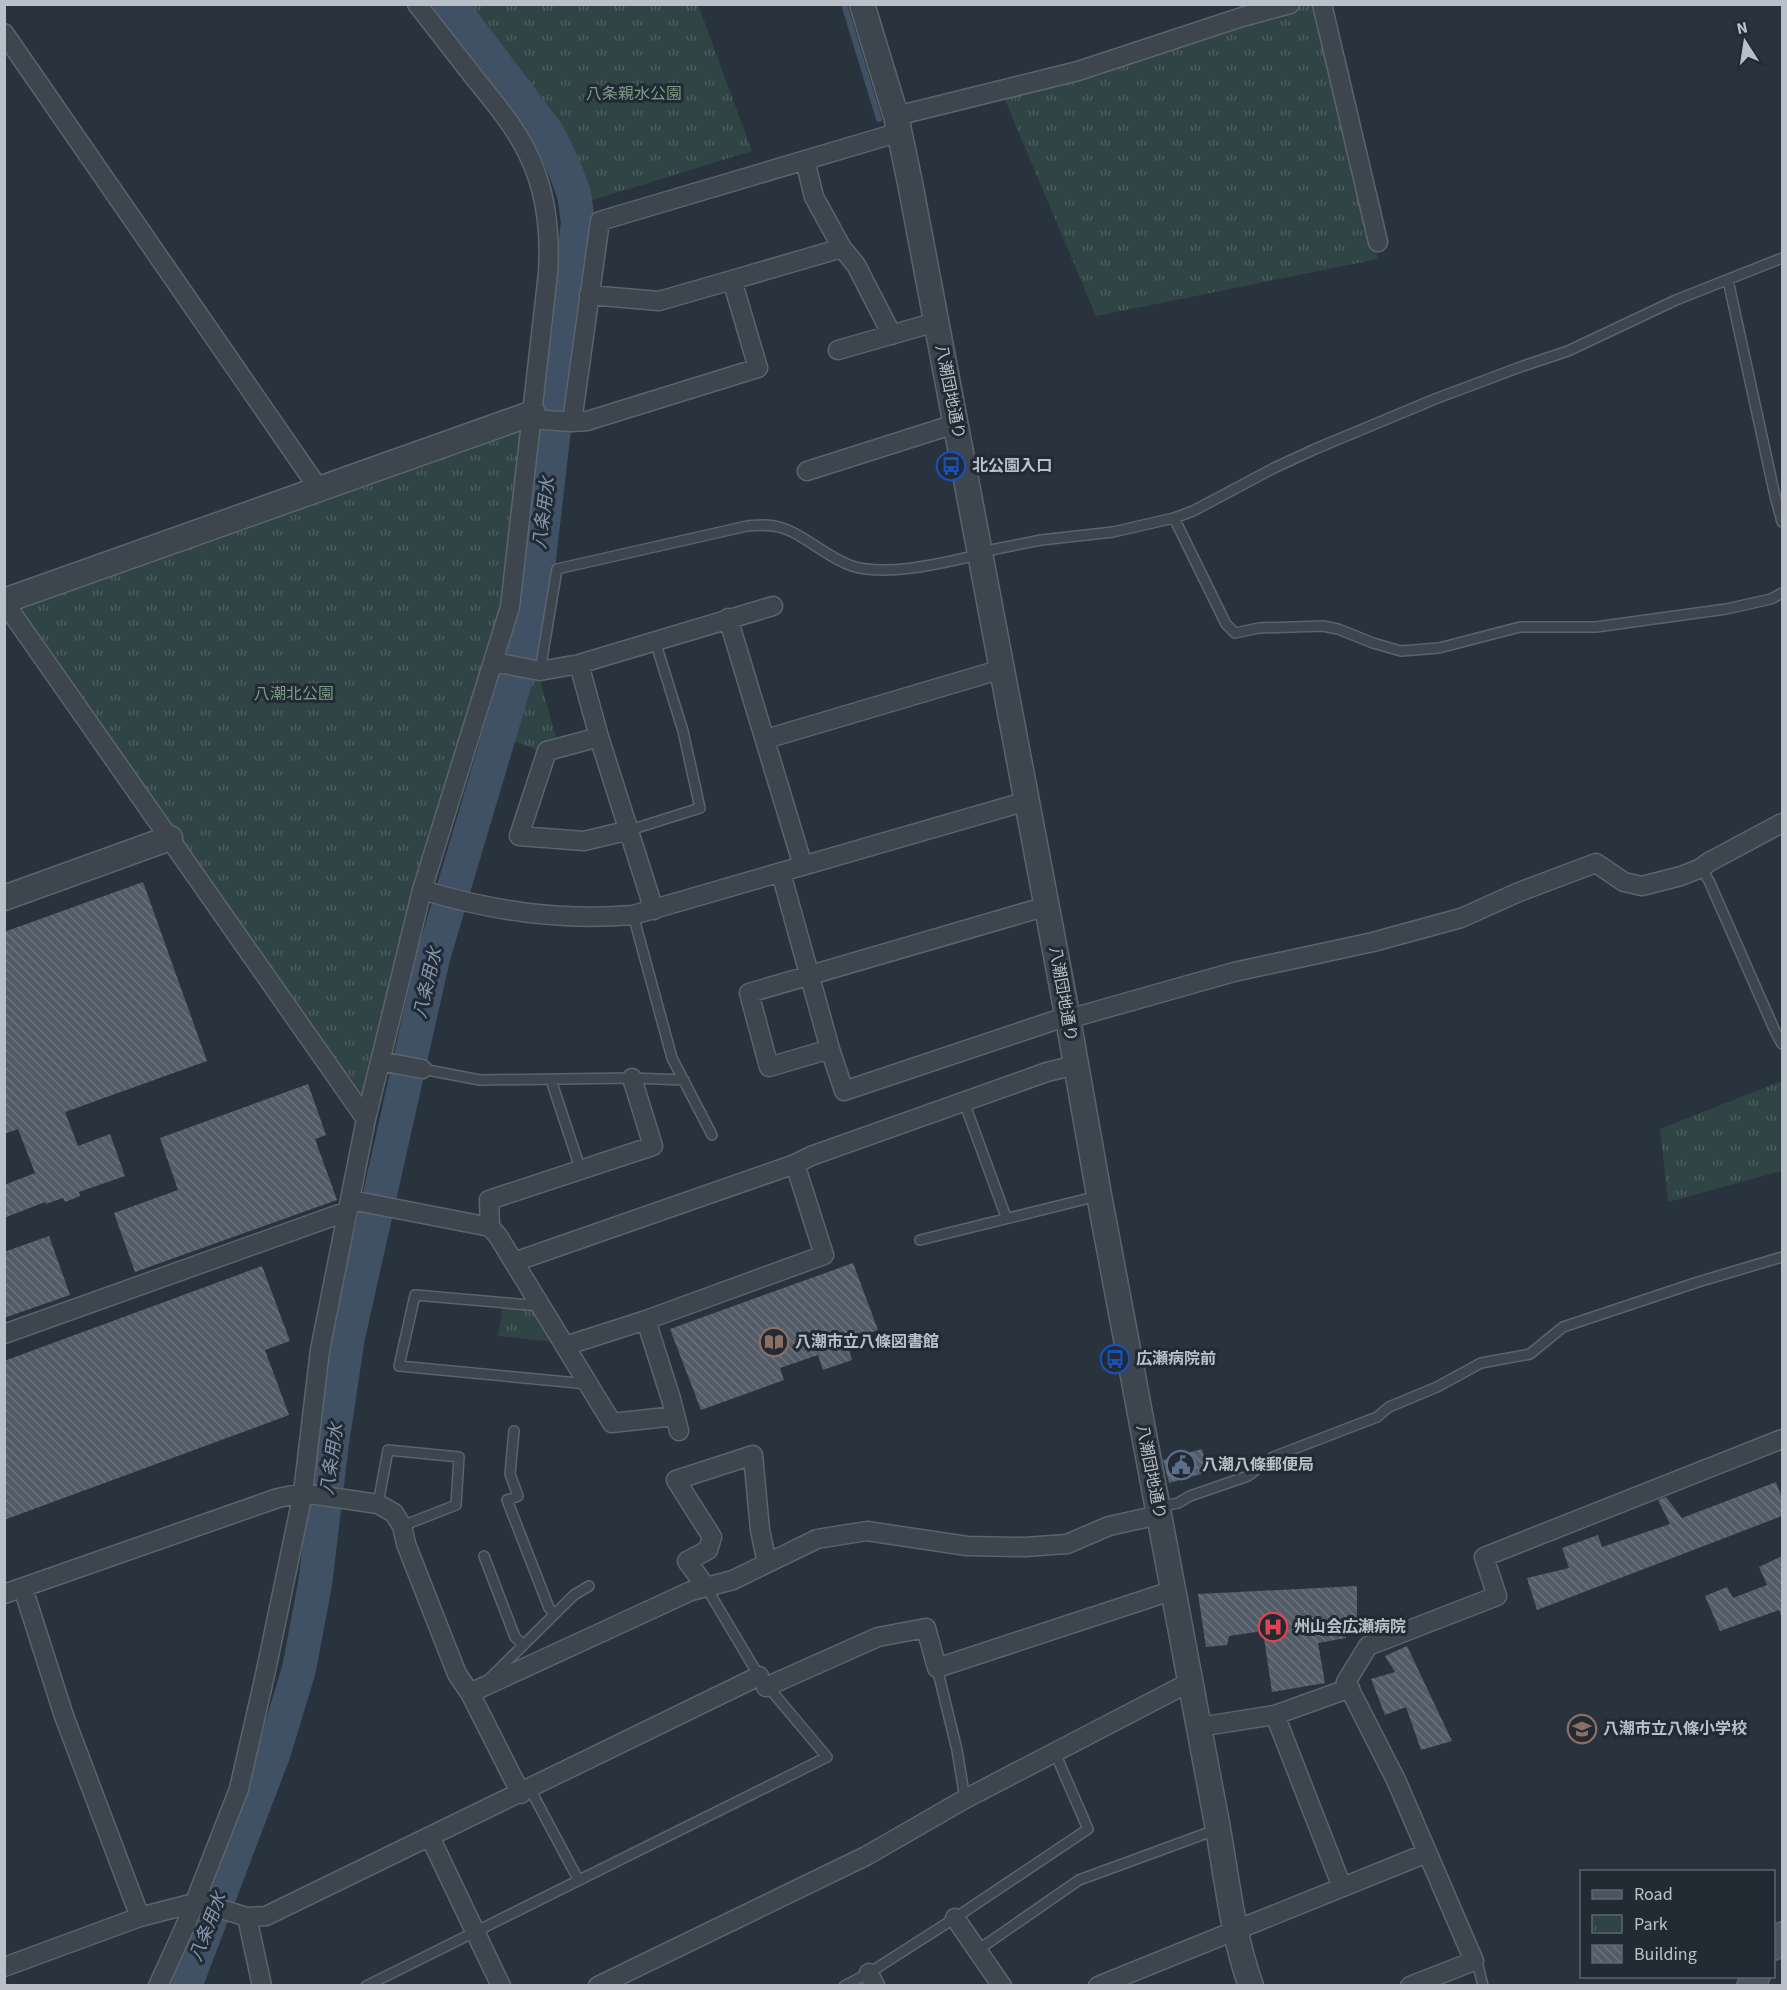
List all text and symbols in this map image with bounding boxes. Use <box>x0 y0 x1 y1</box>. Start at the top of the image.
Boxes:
north arrow <box>1715 12 1775 72</box>
text: N <box>1735 16 1750 40</box>
park label: 八条親水公園 <box>586 83 682 105</box>
street label: 八潮団地通り <box>930 343 970 441</box>
bus stop icon: 北公園入口 <box>935 450 967 482</box>
place label: 北公園入口 <box>972 455 1052 477</box>
water label: 八条用水 <box>527 474 561 550</box>
park label: 八潮北公園 <box>254 683 334 705</box>
water label: 八条用水 <box>408 943 449 1021</box>
street label: 八潮団地通り <box>1044 945 1082 1043</box>
library icon: 八潮市立八條図書館 <box>758 1326 790 1358</box>
place label: 八潮市立八條図書館 <box>795 1331 939 1353</box>
bus stop icon: 広瀬病院前 <box>1099 1343 1131 1375</box>
place label: 広瀬病院前 <box>1136 1348 1216 1370</box>
water label: 八条用水 <box>315 1420 350 1496</box>
street label: 八潮団地通り <box>1131 1423 1171 1521</box>
public building icon: 八潮八條郵便局 <box>1165 1449 1197 1481</box>
place label: 八潮八條郵便局 <box>1202 1454 1314 1476</box>
hospital icon: 州山会広瀬病院 <box>1257 1611 1289 1643</box>
place label: 州山会広瀬病院 <box>1294 1616 1406 1638</box>
school or university icon: 八潮市立八條小学校 <box>1566 1713 1598 1745</box>
place label: 八潮市立八條小学校 <box>1603 1718 1747 1740</box>
legend <box>1580 1870 1775 1978</box>
text: Road <box>1634 1882 1673 1907</box>
water label: 八条用水 <box>183 1887 233 1965</box>
text: Park <box>1634 1912 1668 1937</box>
text: Building <box>1634 1942 1697 1967</box>

